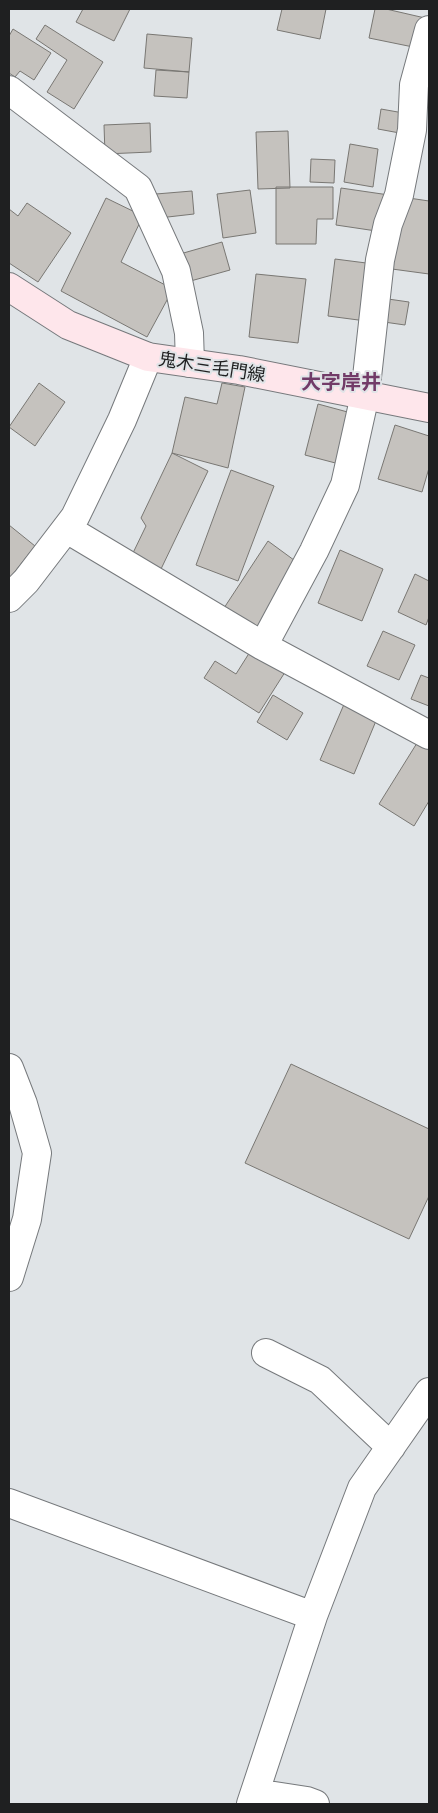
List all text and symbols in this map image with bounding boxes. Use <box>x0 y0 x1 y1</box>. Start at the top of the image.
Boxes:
street label: 鬼木三毛門線 <box>157 346 267 388</box>
district label: 大字岸井 <box>301 368 381 397</box>

